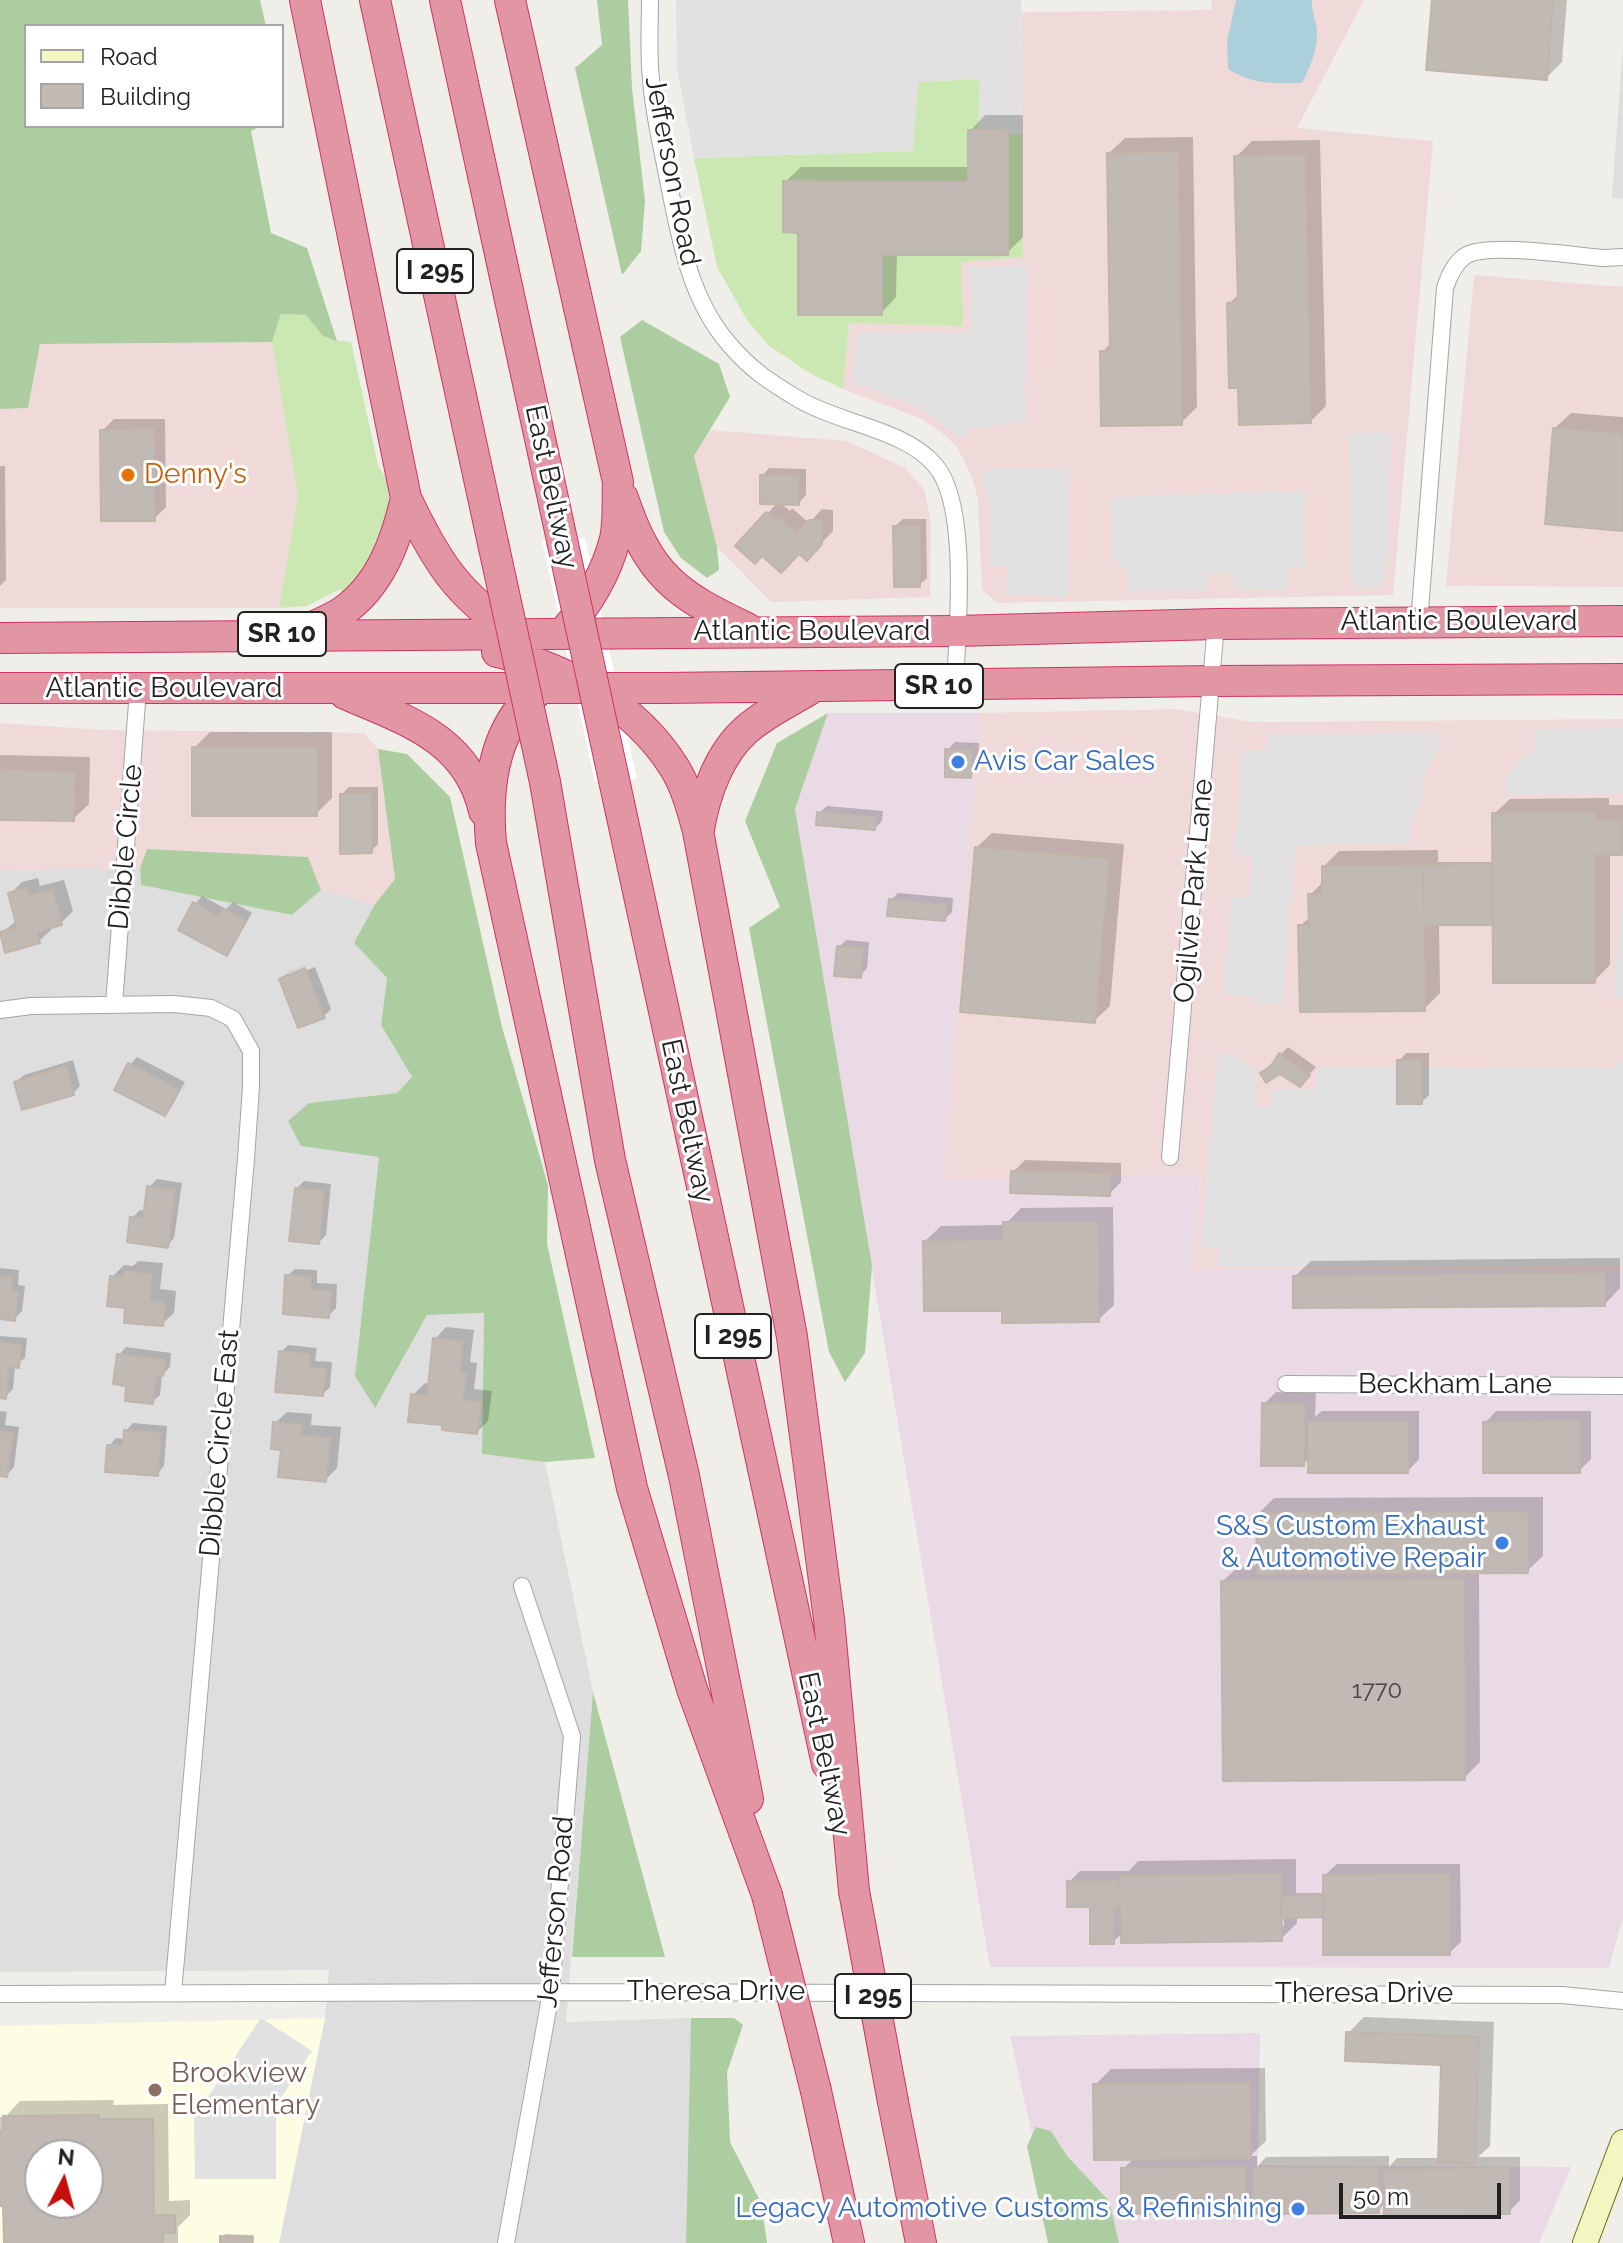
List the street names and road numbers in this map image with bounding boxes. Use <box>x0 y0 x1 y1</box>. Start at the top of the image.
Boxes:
street label: Jefferson Road <box>637 73 707 269</box>
road number: I 295 <box>397 249 473 293</box>
street label: East Beltway <box>517 402 585 572</box>
street label: Atlantic Boulevard <box>1340 605 1578 639</box>
road number: SR 10 <box>238 612 326 656</box>
street label: Atlantic Boulevard <box>693 615 931 649</box>
road number: SR 10 <box>895 664 983 708</box>
street label: Atlantic Boulevard <box>45 672 283 706</box>
street label: Dibble Circle <box>102 763 150 931</box>
street label: Ogilvie Park Lane <box>1167 778 1221 1004</box>
street label: East Beltway <box>653 1036 721 1206</box>
road number: I 295 <box>695 1314 771 1358</box>
street label: Dibble Circle East <box>193 1328 247 1558</box>
street label: Beckham Lane <box>1358 1368 1552 1402</box>
street label: East Beltway <box>790 1669 858 1839</box>
street label: Jefferson Road <box>531 1815 581 2009</box>
road number: I 295 <box>835 1974 911 2018</box>
street label: Theresa Drive <box>627 1975 805 2009</box>
street label: Theresa Drive <box>1275 1977 1453 2011</box>

